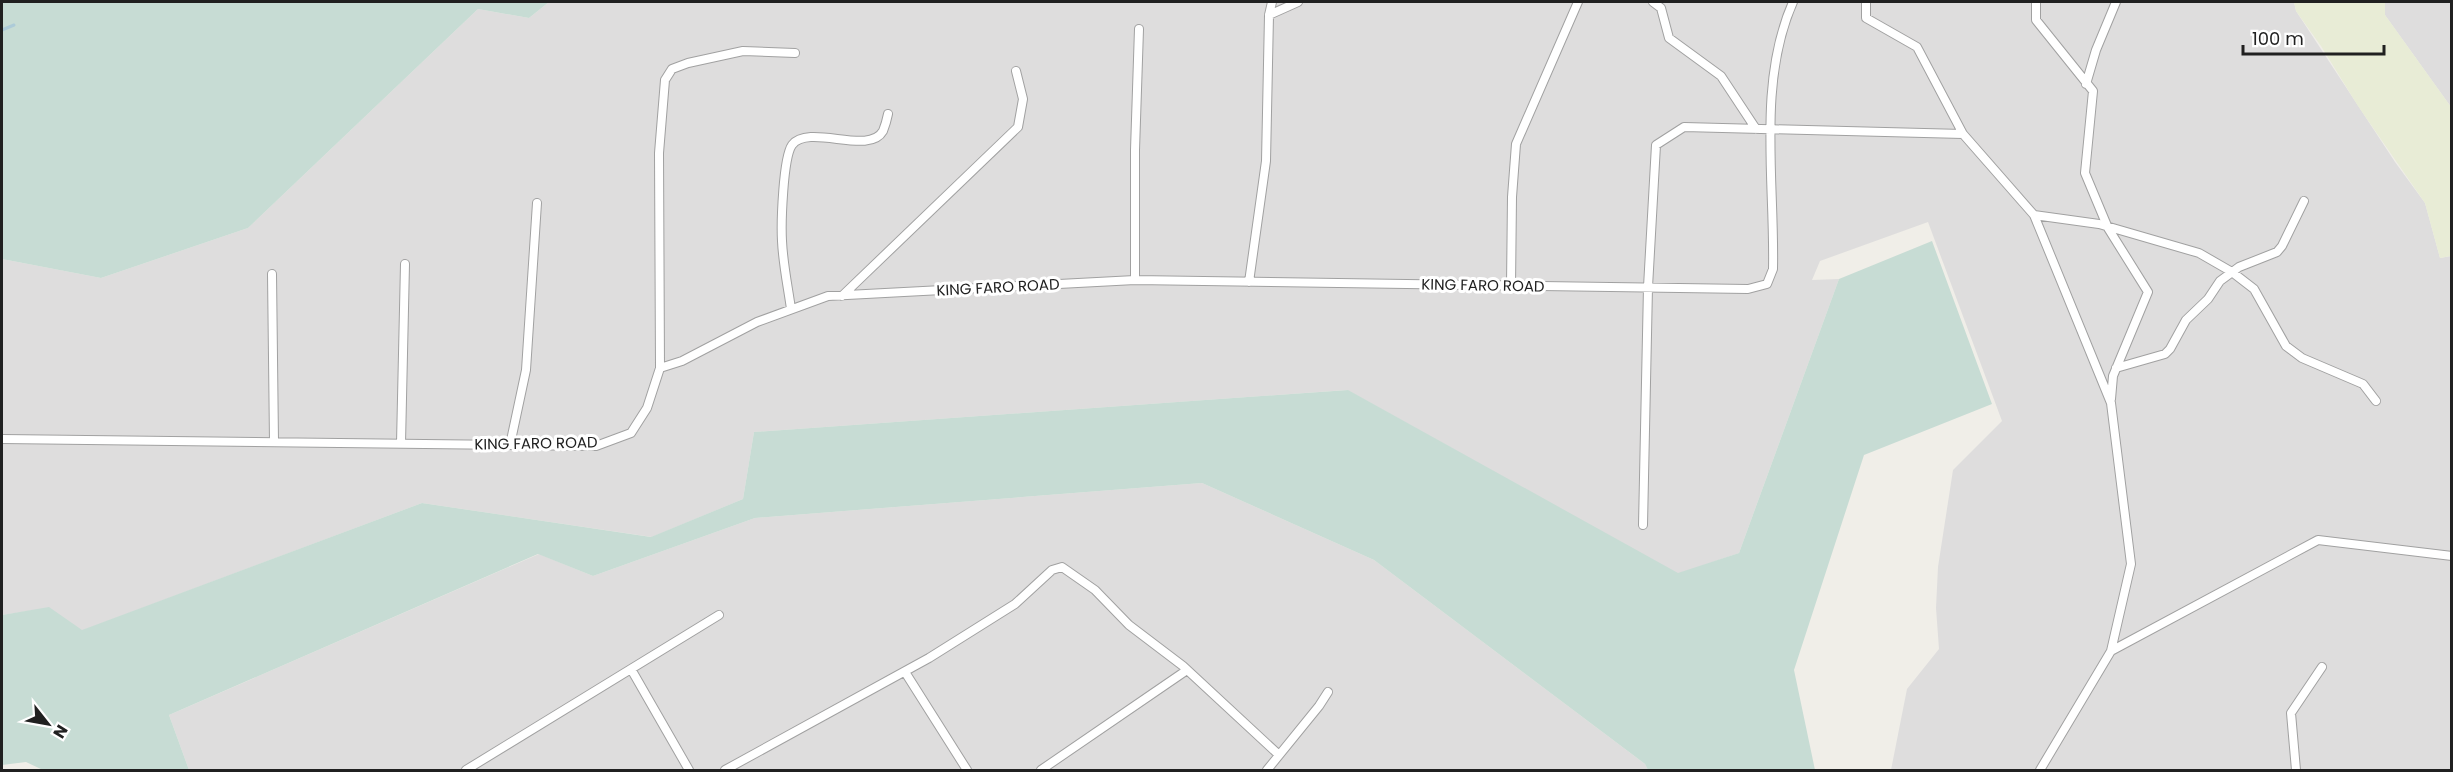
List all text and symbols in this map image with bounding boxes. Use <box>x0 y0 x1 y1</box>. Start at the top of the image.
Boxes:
scale bar <box>2243 18 2384 56</box>
text: 100 m <box>2252 26 2304 51</box>
street label: KING FARO ROAD <box>936 273 1060 301</box>
street label: KING FARO ROAD <box>1421 273 1545 297</box>
street label: KING FARO ROAD <box>474 431 598 455</box>
north arrow <box>18 694 78 754</box>
text: N <box>47 720 73 743</box>

